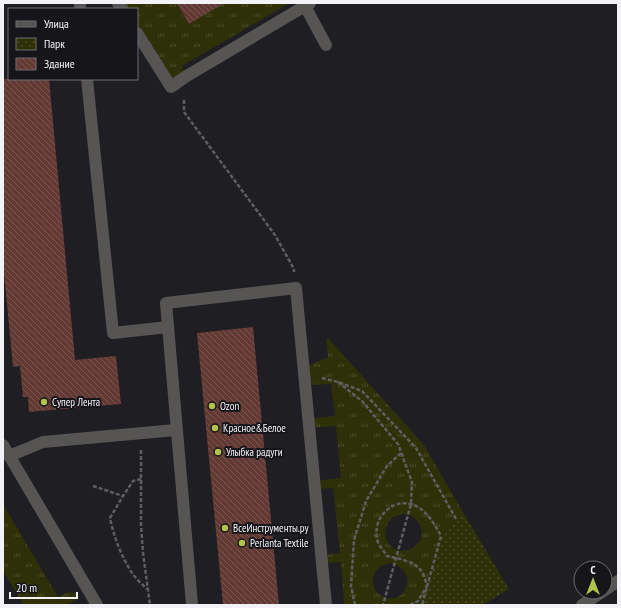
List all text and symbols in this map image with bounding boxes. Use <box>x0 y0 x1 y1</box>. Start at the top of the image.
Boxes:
legend <box>8 8 138 80</box>
text: Улица <box>44 16 69 31</box>
text: Парк <box>44 36 65 51</box>
text: Здание <box>44 56 75 71</box>
place label: Супер Лента <box>52 395 100 409</box>
marker: Супер Лента <box>39 397 49 407</box>
place label: Ozon <box>220 399 239 413</box>
marker: Ozon <box>207 401 217 411</box>
place label: Красное&Белое <box>223 421 286 435</box>
marker: Красное&Белое <box>210 423 220 433</box>
place label: Улыбка радуги <box>226 445 283 459</box>
marker: Улыбка радуги <box>213 447 223 457</box>
place label: ВсеИнструменты.ру <box>233 521 310 535</box>
marker: ВсеИнструменты.ру <box>220 523 230 533</box>
place label: Perlanta Textile <box>250 536 309 550</box>
marker: Perlanta Textile <box>237 538 247 548</box>
north arrow <box>573 560 613 600</box>
text: С <box>590 563 596 577</box>
scale bar <box>10 574 77 600</box>
text: 20 m <box>16 580 37 595</box>

